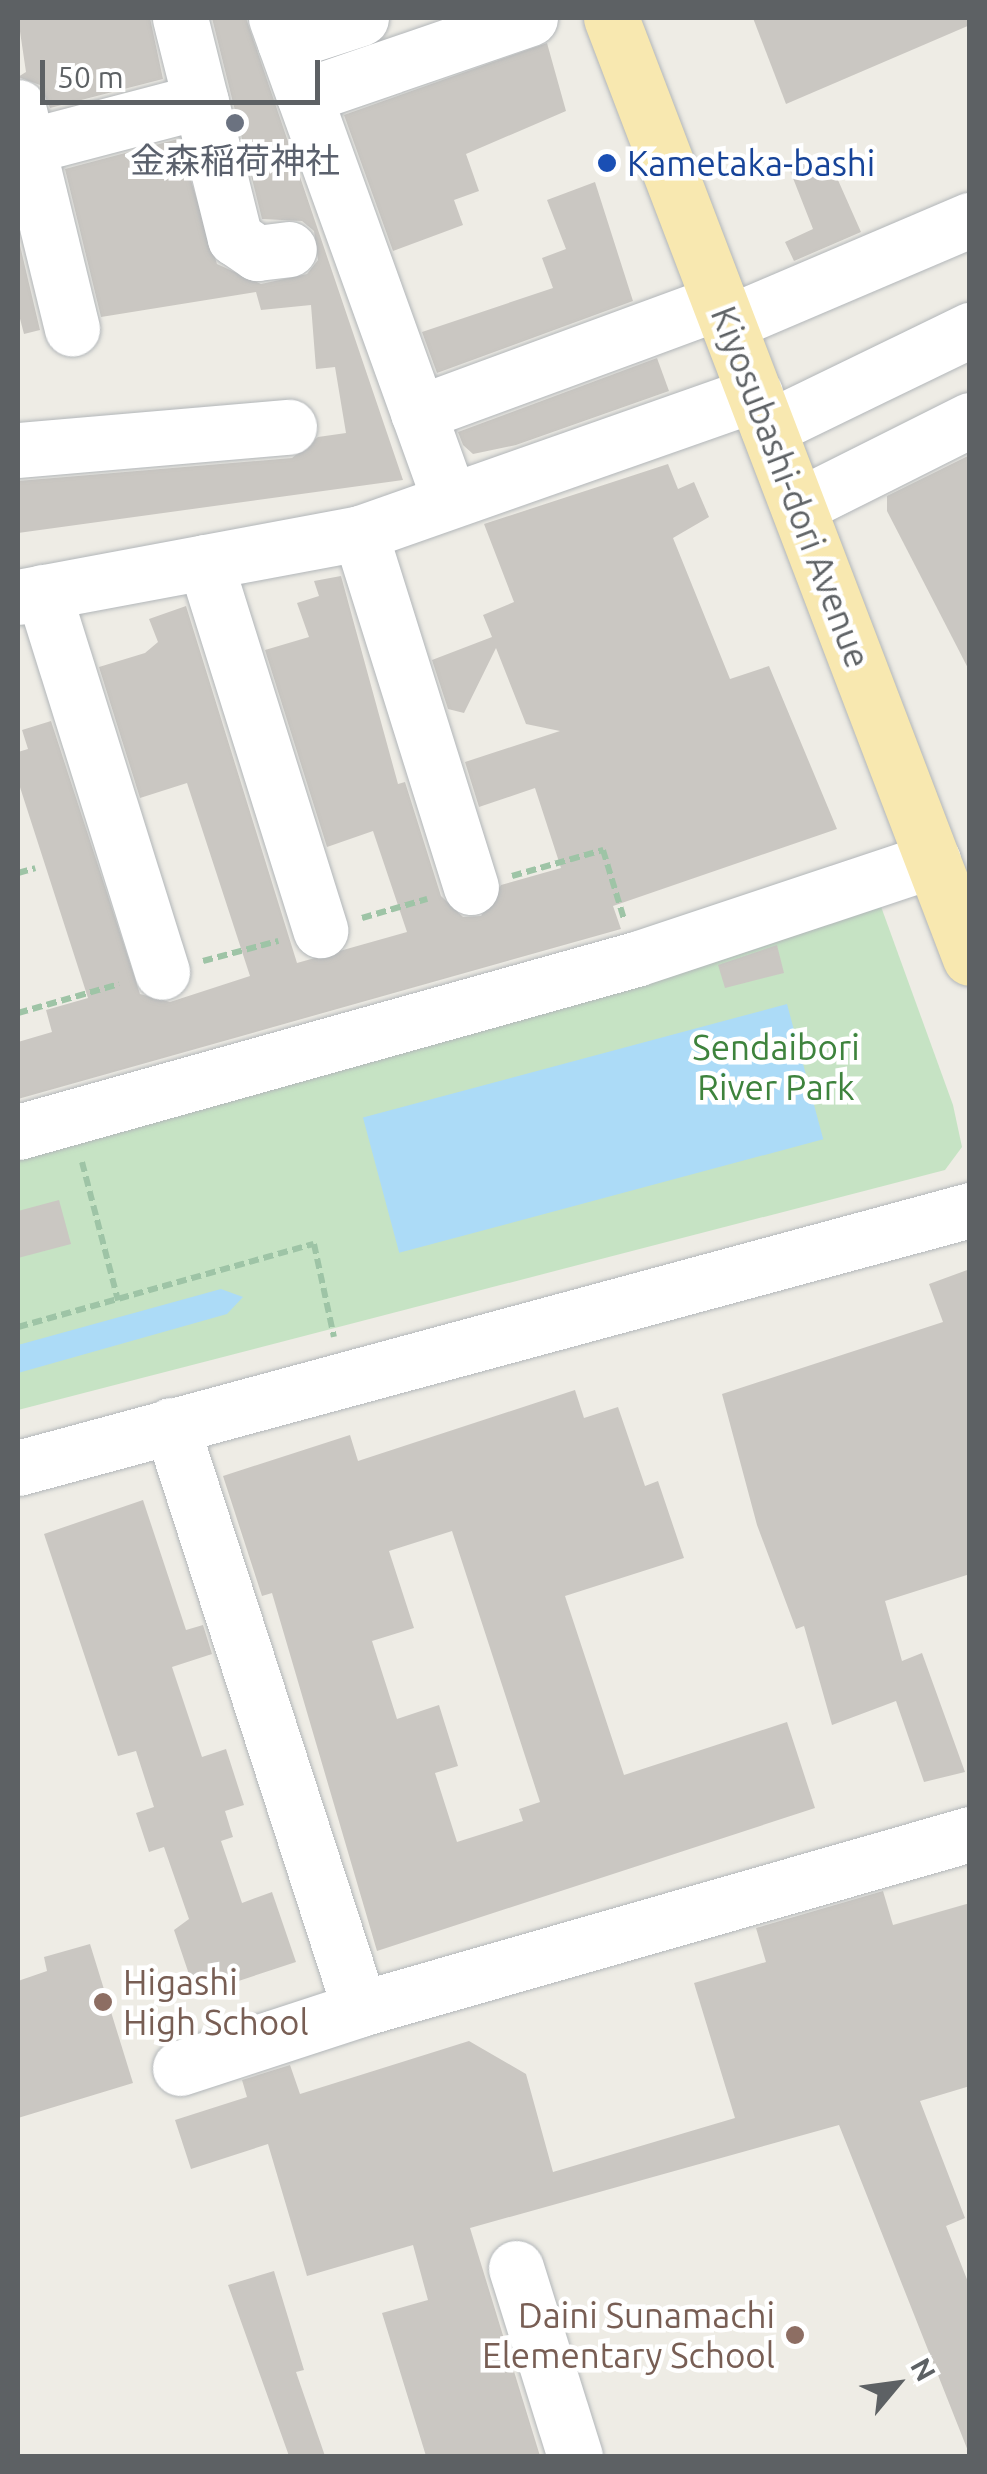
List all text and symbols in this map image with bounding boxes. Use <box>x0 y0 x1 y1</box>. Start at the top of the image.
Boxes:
scale bar <box>45 40 325 102</box>
text: 50 m <box>57 60 124 94</box>
marker: 金森稲荷神社 <box>224 112 246 134</box>
place label: 金森稲荷神社 <box>130 139 340 181</box>
place label: Kametaka-bashi <box>627 142 875 184</box>
marker: Kametaka-bashi <box>596 152 618 174</box>
street label: Kiyosubashi-dori Avenue <box>703 300 879 674</box>
park label: Sendaibori River Park <box>692 1026 860 1108</box>
place label: Higashi High School <box>123 1961 309 2043</box>
marker: Higashi High School <box>92 1991 114 2013</box>
place label: Daini Sunamachi Elementary School <box>482 2294 775 2376</box>
marker: Daini Sunamachi Elementary School <box>784 2324 806 2346</box>
north arrow <box>847 2334 947 2434</box>
text: N <box>905 2353 942 2386</box>

